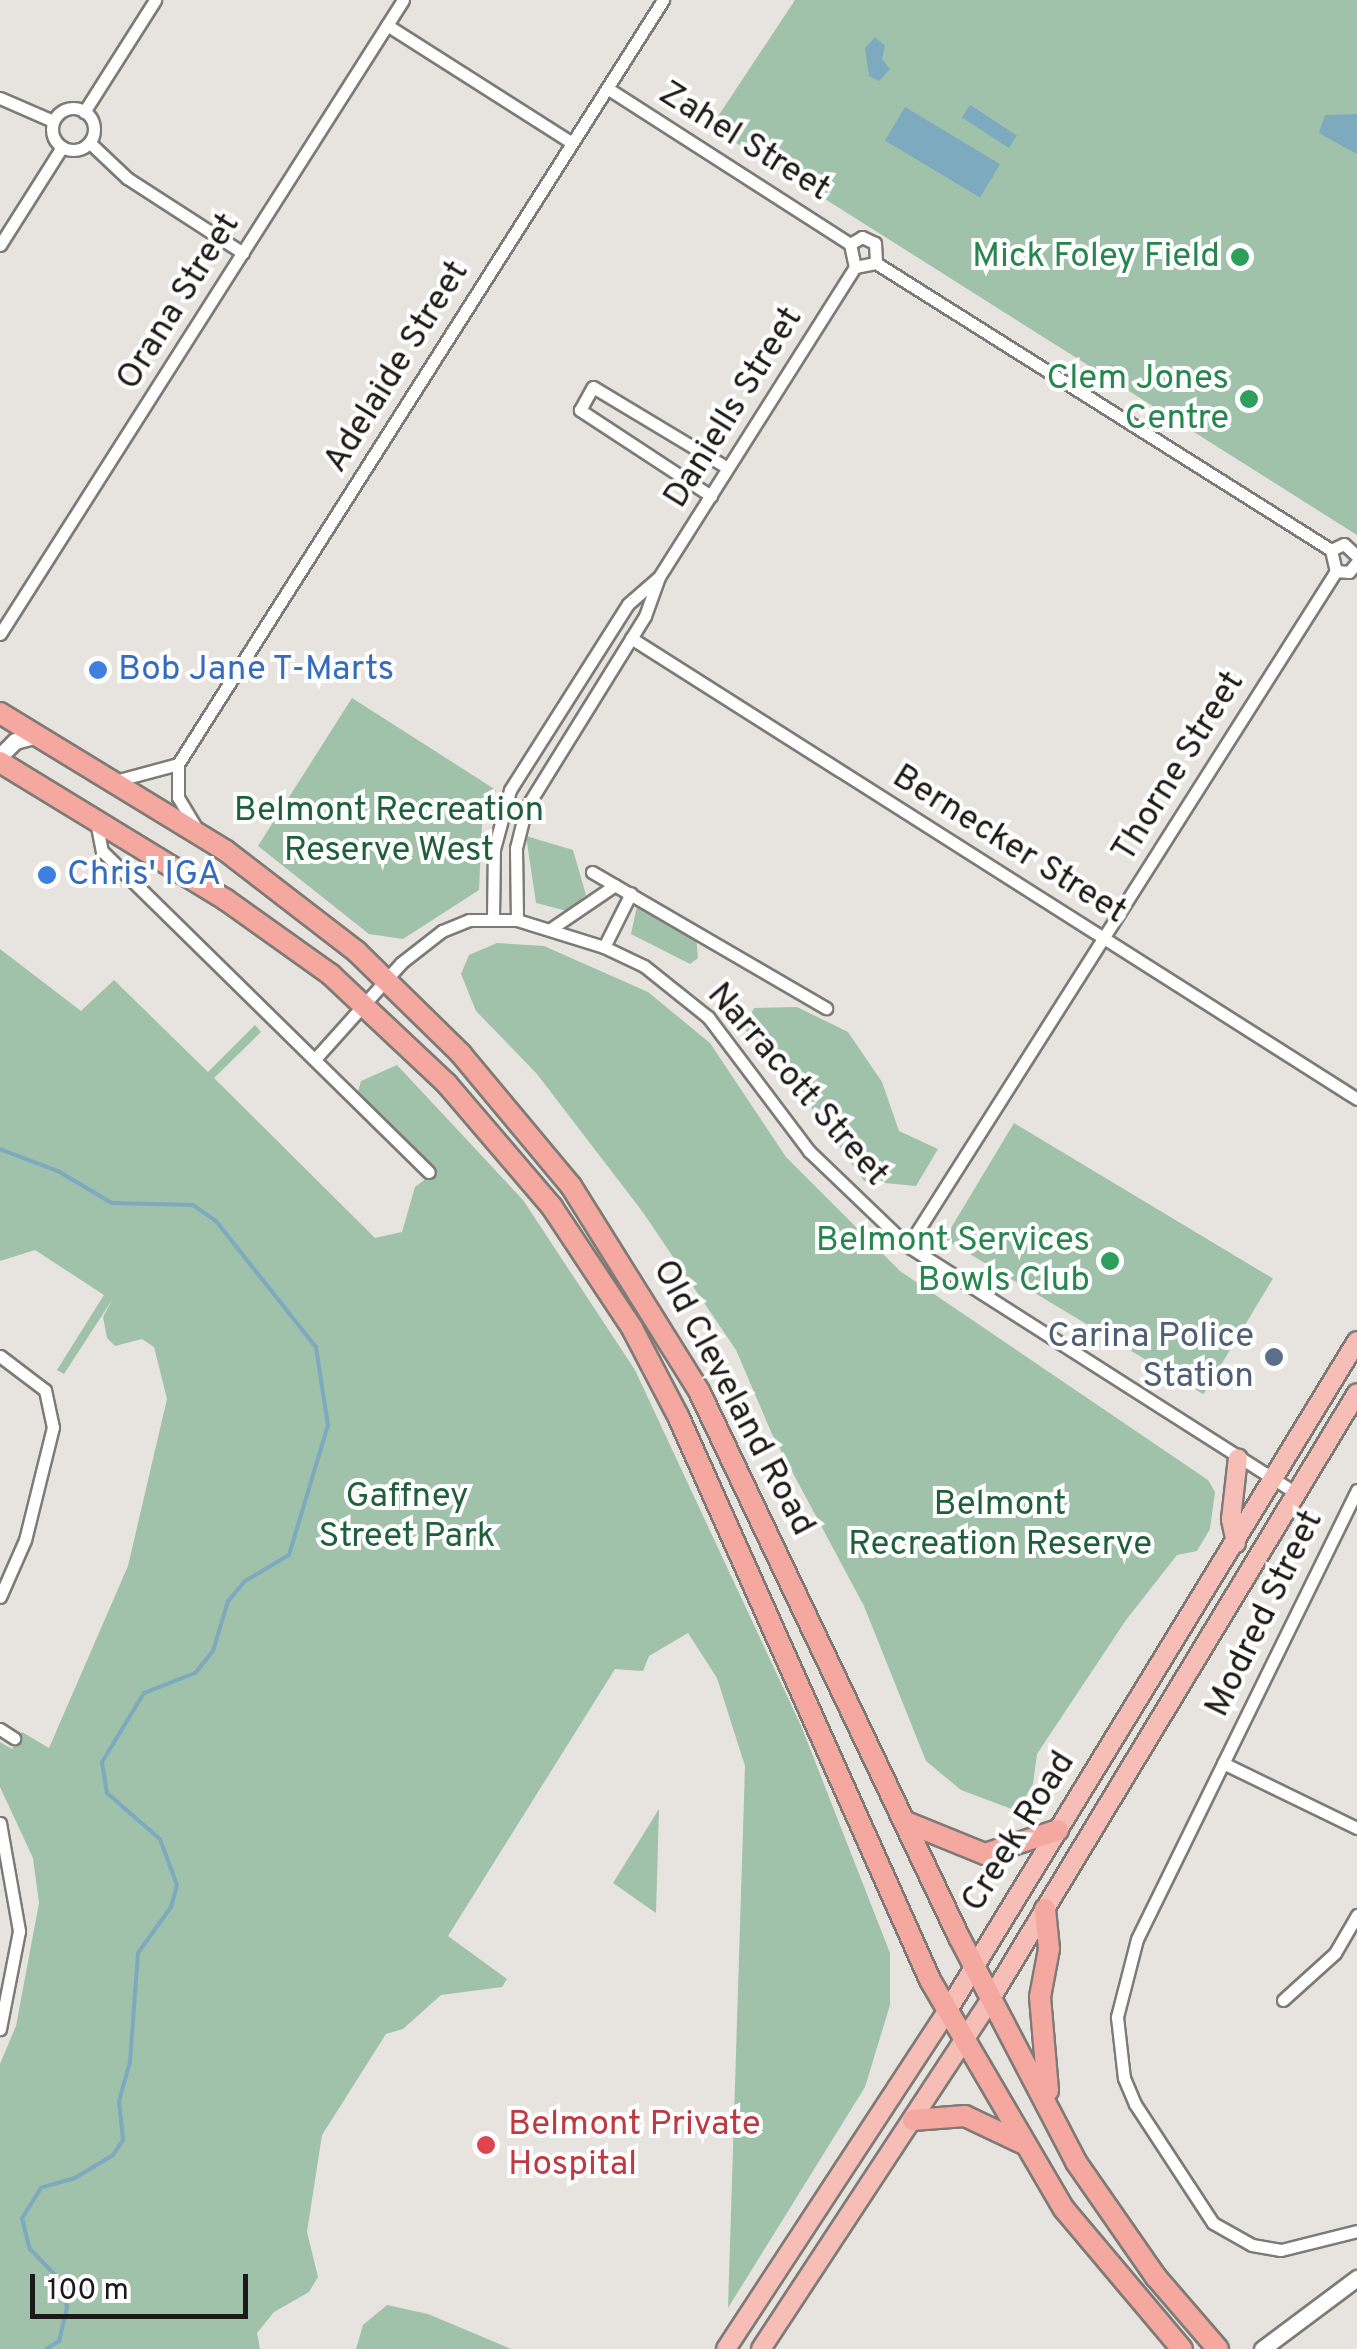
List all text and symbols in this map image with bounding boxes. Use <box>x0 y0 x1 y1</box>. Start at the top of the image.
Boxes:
street label: Zahel Street <box>651 73 837 211</box>
street label: Orana Street <box>108 206 250 398</box>
place label: Mick Foley Field <box>972 236 1220 278</box>
marker: Mick Foley Field <box>1229 246 1251 268</box>
street label: Adelaide Street <box>315 253 479 481</box>
street label: Daniells Street <box>656 300 812 516</box>
place label: Clem Jones Centre <box>1047 358 1229 440</box>
marker: Clem Jones Centre <box>1238 388 1260 410</box>
place label: Bob Jane T-Marts <box>118 649 396 691</box>
marker: Bob Jane T-Marts <box>87 659 109 681</box>
street label: Thorne Street <box>1104 664 1254 870</box>
street label: Bernecker Street <box>884 756 1134 934</box>
park label: Belmont Recreation Reserve West <box>234 790 544 872</box>
place label: Chris' IGA <box>67 854 221 896</box>
marker: Chris' IGA <box>36 864 58 886</box>
street label: Narracott Street <box>697 975 897 1195</box>
place label: Belmont Services Bowls Club <box>816 1220 1090 1302</box>
marker: Belmont Services Bowls Club <box>1099 1250 1121 1272</box>
street label: Old Cleveland Road <box>643 1253 823 1543</box>
place label: Carina Police Station <box>1047 1316 1254 1398</box>
marker: Carina Police Station <box>1263 1346 1285 1368</box>
park label: Gaffney Street Park <box>319 1476 495 1558</box>
park label: Belmont Recreation Reserve <box>848 1484 1152 1566</box>
street label: Modred Street <box>1197 1504 1333 1724</box>
street label: Creek Road <box>953 1744 1085 1920</box>
place label: Belmont Private Hospital <box>508 2104 761 2186</box>
marker: Belmont Private Hospital <box>473 2132 499 2158</box>
scale bar <box>35 2254 252 2316</box>
text: 100 m <box>47 2273 129 2310</box>

